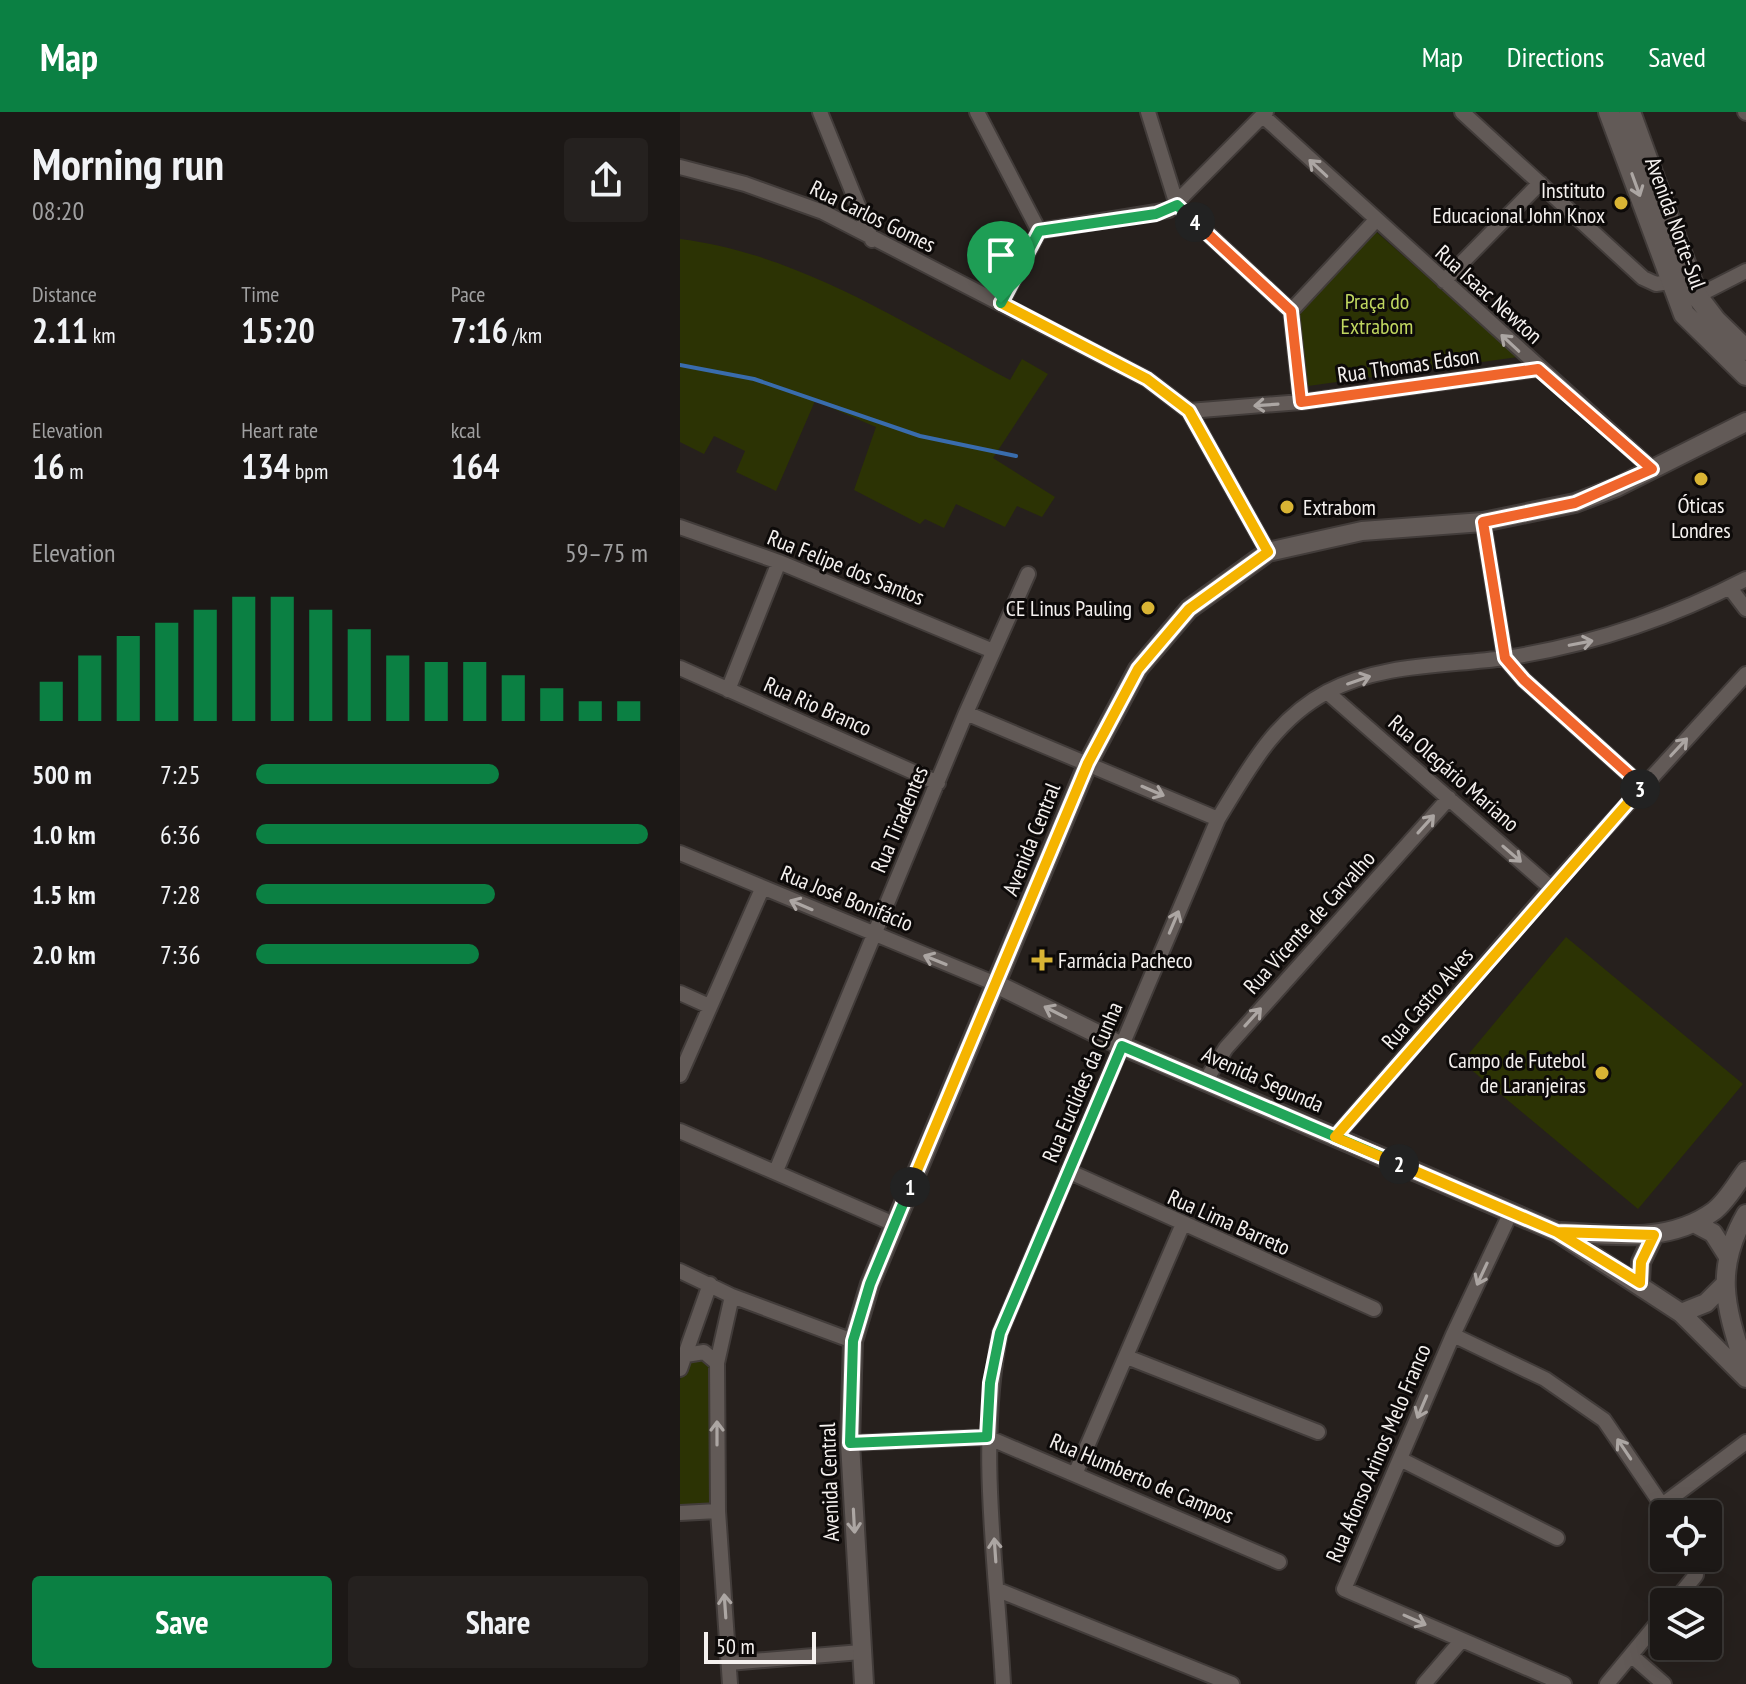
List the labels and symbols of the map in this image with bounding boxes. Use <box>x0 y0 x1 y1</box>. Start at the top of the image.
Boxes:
street label: Avenida Norte-Sul <box>1639 153 1713 293</box>
one-way arrow <box>1308 159 1328 178</box>
one-way arrow <box>1629 173 1644 198</box>
street label: Rua Carlos Gomes <box>806 174 940 258</box>
place label: Instituto Educacional John Knox <box>1432 176 1605 229</box>
marker: Instituto Educacional John Knox <box>1612 194 1630 212</box>
pin: 4 <box>1175 202 1215 242</box>
pin <box>967 221 1035 303</box>
street label: Rua Isaac Newton <box>1430 239 1548 349</box>
park label: Praça do Extrabom <box>1341 287 1413 340</box>
one-way arrow <box>1501 334 1521 353</box>
street label: Rua Thomas Edson <box>1335 341 1481 389</box>
one-way arrow <box>1253 398 1280 413</box>
marker: Óticas Londres <box>1692 470 1710 488</box>
place label: Óticas Londres <box>1671 491 1731 544</box>
place label: Extrabom <box>1303 493 1376 521</box>
marker: Extrabom <box>1278 498 1296 516</box>
street label: Rua Felipe dos Santos <box>763 523 929 611</box>
place label: CE Linus Pauling <box>1006 594 1132 622</box>
marker: CE Linus Pauling <box>1139 599 1157 617</box>
one-way arrow <box>1568 635 1594 650</box>
street label: Rua Rio Branco <box>760 670 876 742</box>
one-way arrow <box>1346 672 1371 687</box>
street label: Rua Olegário Mariano <box>1383 708 1525 838</box>
one-way arrow <box>1669 737 1688 757</box>
street label: Rua Tiradentes <box>864 761 934 877</box>
pin: 3 <box>1620 769 1660 809</box>
street label: Avenida Central <box>996 778 1067 899</box>
one-way arrow <box>1140 785 1165 800</box>
one-way arrow <box>1417 814 1435 834</box>
street label: Rua Vicente de Carvalho <box>1237 844 1381 1000</box>
one-way arrow <box>1502 845 1522 863</box>
street label: Rua José Bonifácio <box>777 859 917 937</box>
one-way arrow <box>790 897 814 912</box>
one-way arrow <box>1168 910 1183 935</box>
street label: Rua Castro Alves <box>1375 941 1479 1055</box>
place label: Farmácia Pacheco <box>1058 946 1193 974</box>
marker: Farmácia Pacheco <box>1033 951 1051 969</box>
one-way arrow <box>923 952 948 966</box>
street label: Rua Euclides da Cunha <box>1036 998 1128 1166</box>
one-way arrow <box>1044 1004 1068 1019</box>
one-way arrow <box>1244 1008 1262 1028</box>
street label: Avenida Segunda <box>1198 1040 1328 1118</box>
place label: Campo de Futebol de Laranjeiras <box>1448 1046 1587 1099</box>
marker: Campo de Futebol de Laranjeiras <box>1593 1064 1611 1082</box>
pin: 2 <box>1379 1144 1419 1184</box>
pin: 1 <box>890 1167 930 1207</box>
street label: Rua Lima Barreto <box>1163 1183 1295 1261</box>
one-way arrow <box>1474 1261 1489 1285</box>
street label: Rua Afonso Arinos Melo Franco <box>1319 1340 1437 1566</box>
one-way arrow <box>1414 1394 1429 1419</box>
one-way arrow <box>709 1420 725 1447</box>
street label: Avenida Central <box>813 1421 845 1542</box>
street label: Rua Humberto de Campos <box>1046 1427 1238 1529</box>
one-way arrow <box>1616 1439 1632 1461</box>
one-way arrow <box>847 1507 862 1534</box>
one-way arrow <box>987 1537 1002 1564</box>
one-way arrow <box>717 1593 732 1620</box>
one-way arrow <box>1402 1614 1427 1629</box>
scale bar <box>704 1628 816 1664</box>

